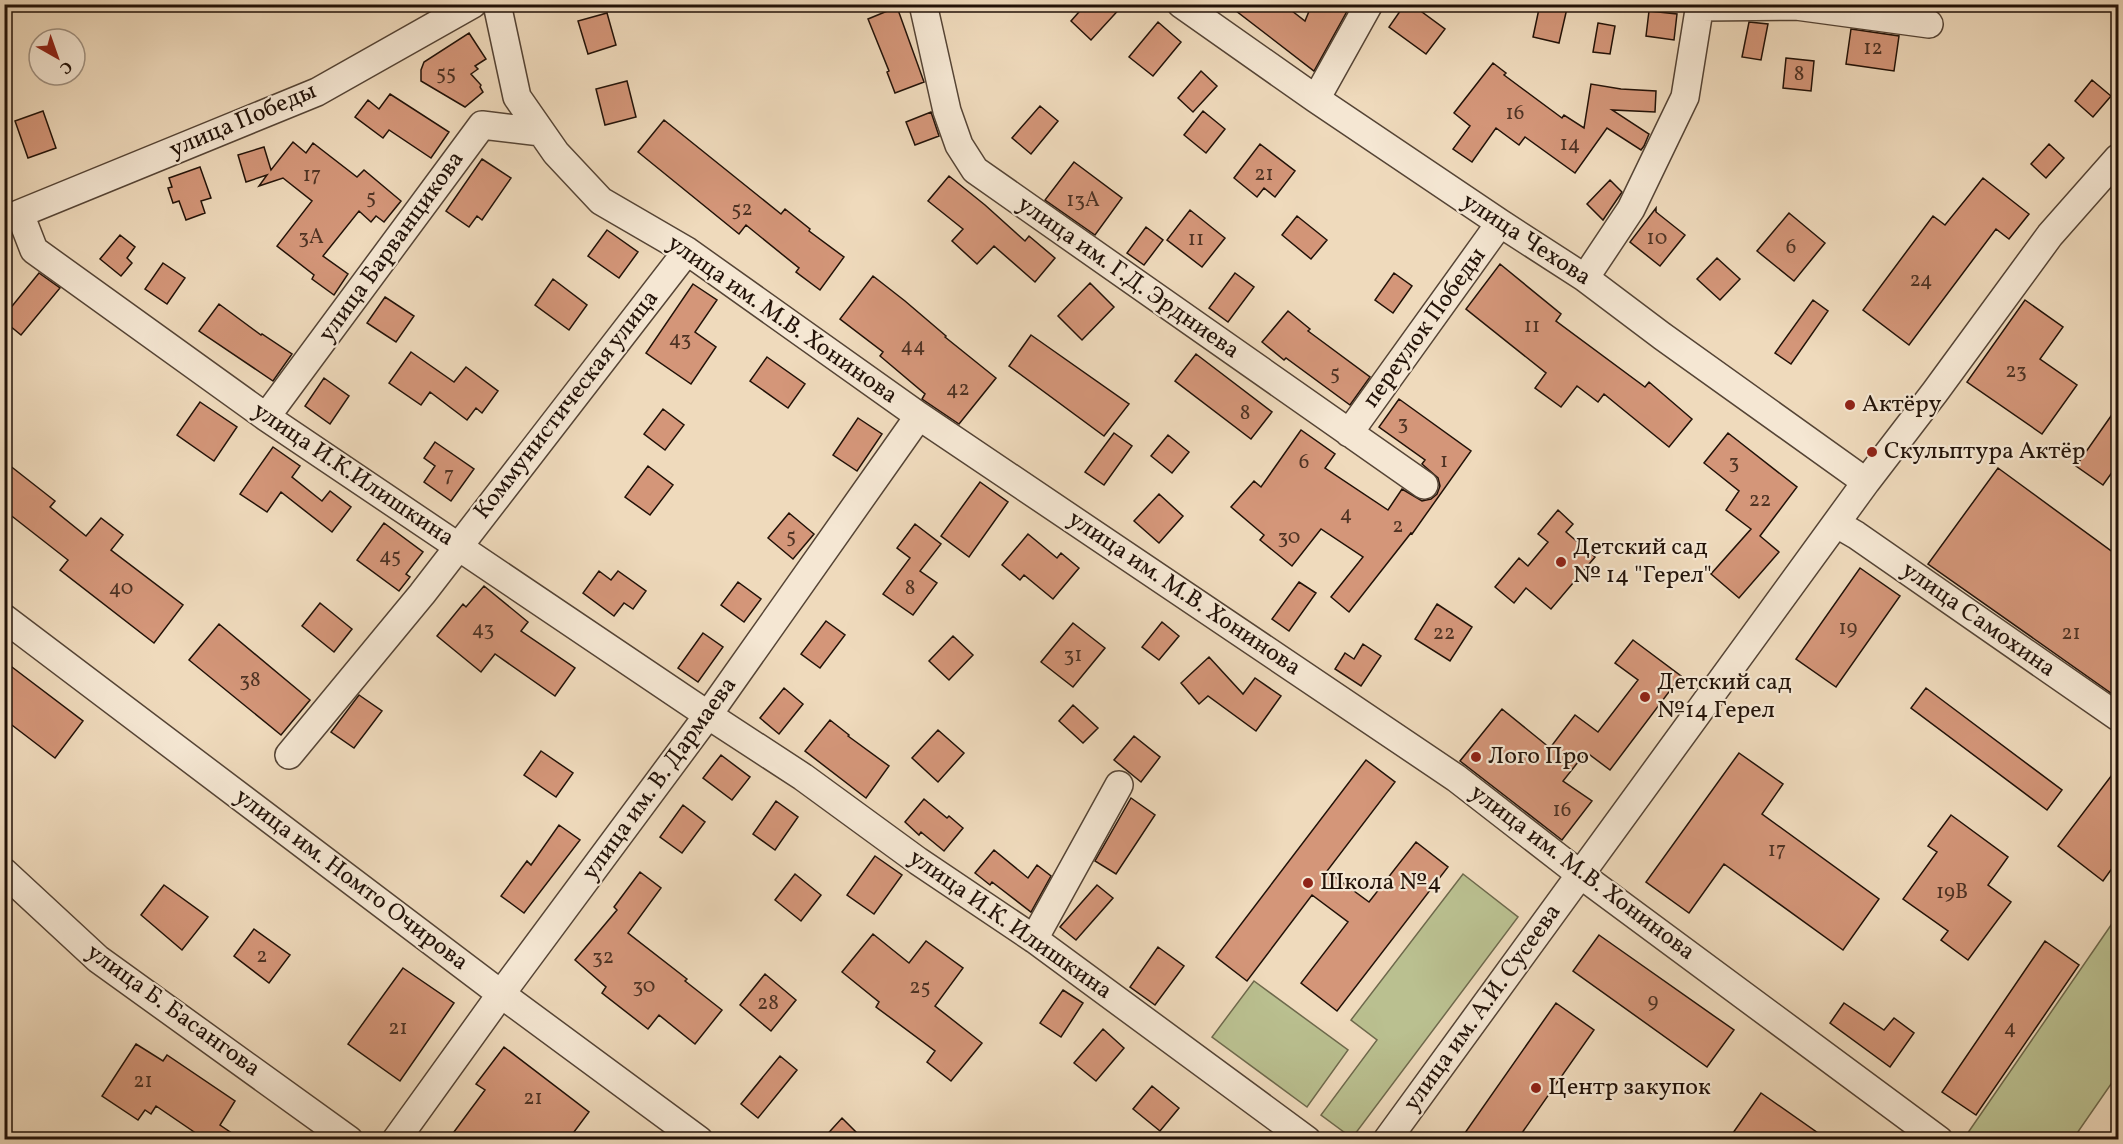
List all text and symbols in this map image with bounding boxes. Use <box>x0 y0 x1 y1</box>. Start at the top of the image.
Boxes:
north arrow <box>27 27 87 87</box>
house number: 12 <box>1863 34 1883 63</box>
text: С <box>54 55 76 79</box>
house number: 55 <box>436 59 456 88</box>
house number: 8 <box>1794 60 1804 89</box>
street label: улица Победы <box>164 75 322 167</box>
house number: 16 <box>1506 99 1524 128</box>
house number: 14 <box>1560 130 1580 159</box>
street label: улица Барванцикова <box>311 144 473 350</box>
house number: 21 <box>1254 160 1274 189</box>
house number: 17 <box>303 161 321 190</box>
house number: 5 <box>366 183 376 212</box>
street label: улица Чехова <box>1454 185 1598 295</box>
house number: 13А <box>1066 186 1100 215</box>
street label: улица им. Г.Д. Эрдниева <box>1010 188 1246 368</box>
house number: 52 <box>731 195 753 224</box>
house number: 3А <box>298 223 324 252</box>
house number: 10 <box>1647 224 1667 253</box>
house number: 11 <box>1188 225 1204 254</box>
street label: улица им. М.В. Хонинова <box>660 227 904 413</box>
house number: 6 <box>1786 233 1796 262</box>
street label: переулок Победы <box>1355 241 1495 415</box>
house number: 24 <box>1909 266 1933 295</box>
street label: Коммунистическая улица <box>466 283 668 527</box>
house number: 11 <box>1524 312 1540 341</box>
house number: 43 <box>669 325 691 354</box>
house number: 44 <box>900 332 926 361</box>
house number: 23 <box>2005 357 2027 386</box>
house number: 5 <box>1330 359 1340 388</box>
house number: 42 <box>946 375 970 404</box>
place label: Актёру <box>1862 388 1942 422</box>
street label: улица И.К.Илишкина <box>245 395 461 555</box>
marker: Актёру <box>1843 398 1857 412</box>
house number: 8 <box>1240 399 1250 428</box>
house number: 3 <box>1398 409 1408 438</box>
place label: Скульптура Актёр <box>1884 435 2086 469</box>
marker: Скульптура Актёр <box>1865 445 1879 459</box>
house number: 1 <box>1440 447 1448 476</box>
house number: 6 <box>1299 448 1309 477</box>
house number: 3 <box>1729 448 1739 477</box>
house number: 7 <box>444 461 454 490</box>
house number: 22 <box>1749 486 1771 515</box>
house number: 4 <box>1340 500 1352 529</box>
street label: улица им. М.В. Хонинова <box>1061 503 1307 685</box>
house number: 2 <box>1392 512 1404 541</box>
house number: 5 <box>786 522 796 551</box>
house number: 30 <box>1278 523 1300 552</box>
place label: Детский сад № 14 "Герел" <box>1573 531 1712 593</box>
house number: 45 <box>379 542 401 571</box>
street label: улица Самохина <box>1894 554 2062 686</box>
marker: Детский сад № 14 "Герел" <box>1554 555 1568 569</box>
house number: 40 <box>109 574 133 603</box>
house number: 8 <box>905 574 915 603</box>
house number: 19 <box>1838 614 1858 643</box>
house number: 43 <box>472 615 494 644</box>
house number: 22 <box>1433 619 1455 648</box>
house number: 21 <box>2061 619 2081 648</box>
house number: 31 <box>1064 641 1082 670</box>
house number: 38 <box>239 666 261 695</box>
place label: Детский сад №14 Герел <box>1657 666 1792 728</box>
street label: улица им. В. Дармаева <box>574 670 746 888</box>
marker: Детский сад №14 Герел <box>1638 690 1652 704</box>
place label: Лого Про <box>1488 740 1589 774</box>
marker: Лого Про <box>1469 750 1483 764</box>
street label: улица им. М.В. Хонинова <box>1462 777 1702 969</box>
street label: улица им. Номто Очирова <box>227 781 475 979</box>
house number: 16 <box>1553 796 1571 825</box>
house number: 17 <box>1768 836 1786 865</box>
street label: улица И.К. Илишкина <box>901 842 1119 1008</box>
place label: Школа №4 <box>1320 866 1442 900</box>
marker: Школа №4 <box>1301 876 1315 890</box>
house number: 19В <box>1936 878 1968 907</box>
street label: улица им. А.И. Сусеева <box>1396 897 1570 1119</box>
street label: улица Б. Басангова <box>79 936 267 1086</box>
house number: 2 <box>256 942 268 971</box>
house number: 32 <box>592 943 614 972</box>
house number: 30 <box>633 972 655 1001</box>
house number: 25 <box>909 973 931 1002</box>
house number: 9 <box>1648 987 1659 1016</box>
house number: 28 <box>757 989 779 1018</box>
house number: 21 <box>388 1014 408 1043</box>
house number: 4 <box>2004 1014 2016 1043</box>
house number: 21 <box>133 1067 153 1096</box>
place label: Центр закупок <box>1548 1071 1711 1105</box>
marker: Центр закупок <box>1529 1081 1543 1095</box>
house number: 21 <box>523 1084 543 1113</box>

